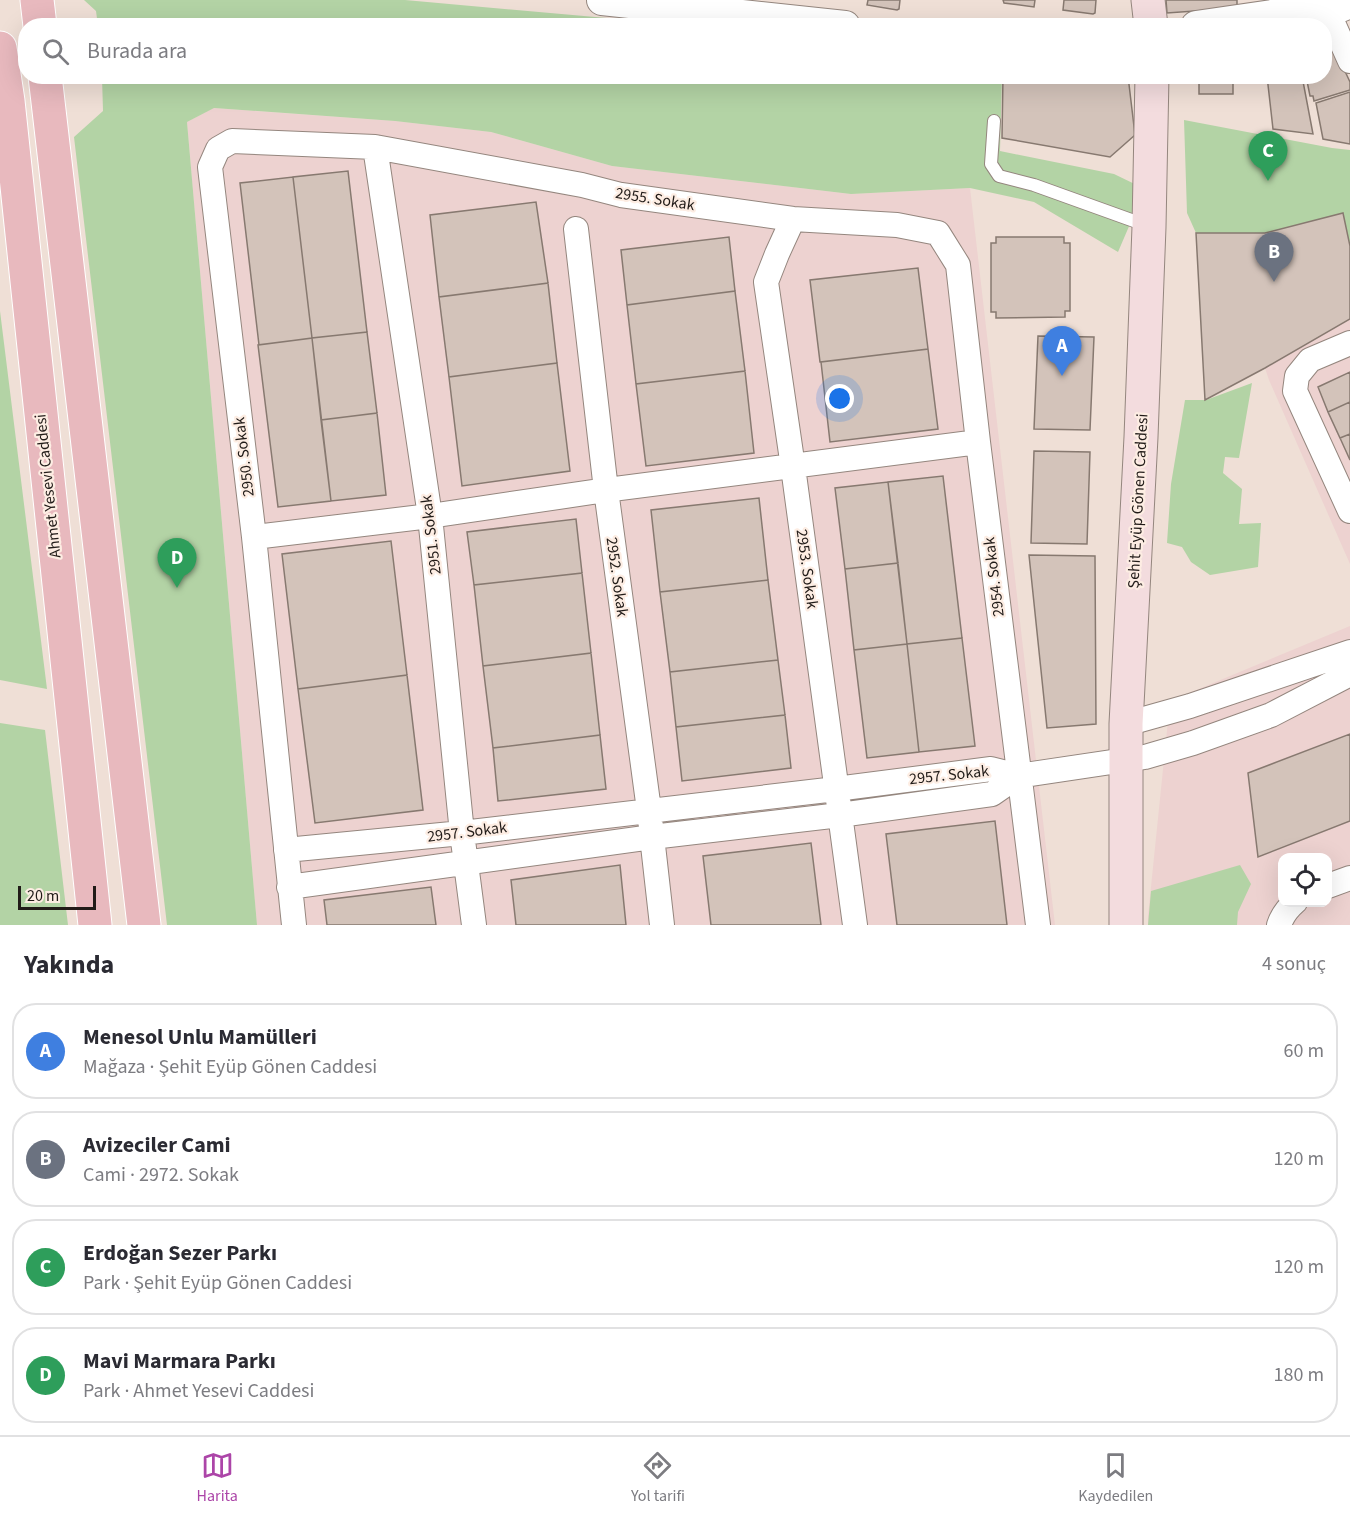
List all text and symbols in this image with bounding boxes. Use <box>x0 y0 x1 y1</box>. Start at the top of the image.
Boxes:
search box <box>18 18 1332 84</box>
icon: search <box>39 35 72 68</box>
text: Burada ara <box>87 35 187 67</box>
pin: C <box>1248 132 1288 181</box>
street label: 2955. Sokak <box>614 182 696 216</box>
pin: B <box>1254 232 1294 282</box>
pin: A <box>1042 326 1082 376</box>
your location <box>825 384 854 413</box>
street label: Ahmet Yesevi Caddesi <box>29 413 67 559</box>
street label: Şehit Eyüp Gönen Caddesi <box>1122 413 1154 589</box>
street label: 2950. Sokak <box>228 416 260 498</box>
street label: 2951. Sokak <box>415 494 447 576</box>
street label: 2953. Sokak <box>791 528 823 610</box>
street label: 2952. Sokak <box>601 536 633 618</box>
street label: 2954. Sokak <box>978 536 1010 618</box>
pin: D <box>158 538 196 588</box>
street label: 2957. Sokak <box>908 760 990 790</box>
street label: 2957. Sokak <box>426 816 508 848</box>
map controls <box>1278 853 1332 907</box>
button: locate <box>1278 853 1332 907</box>
scale bar <box>18 883 96 910</box>
text: 20 m <box>27 885 59 907</box>
text: Yakında <box>24 946 114 983</box>
text: 4 sonuç <box>1262 950 1326 978</box>
text: Menesol Unlu Mamülleri <box>83 1021 317 1053</box>
text: A <box>40 1037 51 1065</box>
text: 60 m <box>1284 1037 1324 1065</box>
text: Mağaza · Şehit Eyüp Gönen Caddesi <box>83 1053 377 1081</box>
text: Avizeciler Cami <box>83 1129 231 1161</box>
text: B <box>39 1145 52 1173</box>
text: 120 m <box>1274 1145 1324 1173</box>
text: Cami · 2972. Sokak <box>83 1161 239 1189</box>
text: Erdoğan Sezer Parkı <box>83 1237 277 1269</box>
text: C <box>40 1253 51 1281</box>
text: 120 m <box>1274 1253 1324 1281</box>
text: Park · Şehit Eyüp Gönen Caddesi <box>83 1269 352 1297</box>
text: Mavi Marmara Parkı <box>83 1345 276 1377</box>
text: D <box>39 1361 52 1389</box>
text: 180 m <box>1274 1361 1324 1389</box>
text: Park · Ahmet Yesevi Caddesi <box>83 1377 314 1405</box>
tab: Harita <box>197 1449 238 1507</box>
tab: Yol tarifi <box>631 1449 685 1507</box>
tab: Kaydedilen <box>1078 1449 1153 1507</box>

